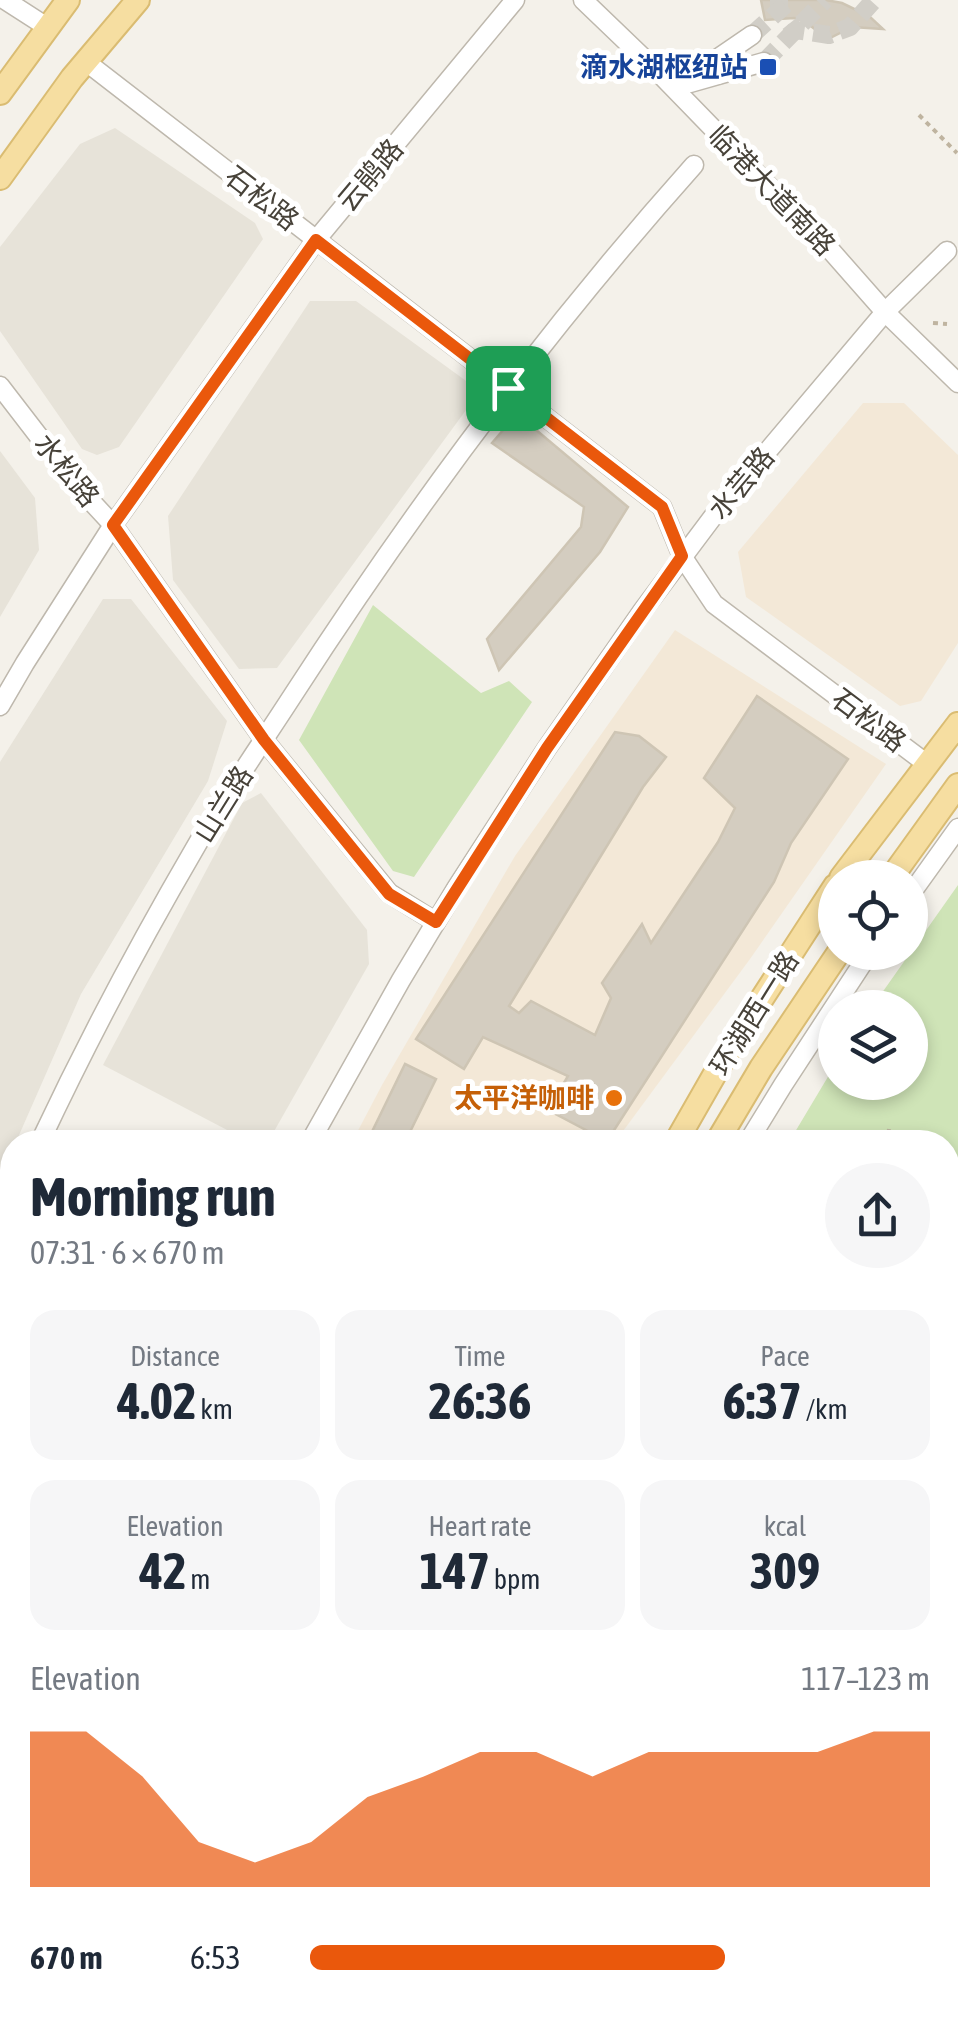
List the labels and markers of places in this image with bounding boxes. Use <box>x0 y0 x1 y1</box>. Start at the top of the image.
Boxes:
place label: 滴水湖枢纽站 <box>580 51 748 83</box>
marker: 滴水湖枢纽站 <box>757 56 779 78</box>
pin <box>466 346 551 431</box>
place label: 太平洋咖啡 <box>454 1082 594 1114</box>
marker: 太平洋咖啡 <box>603 1087 625 1109</box>

